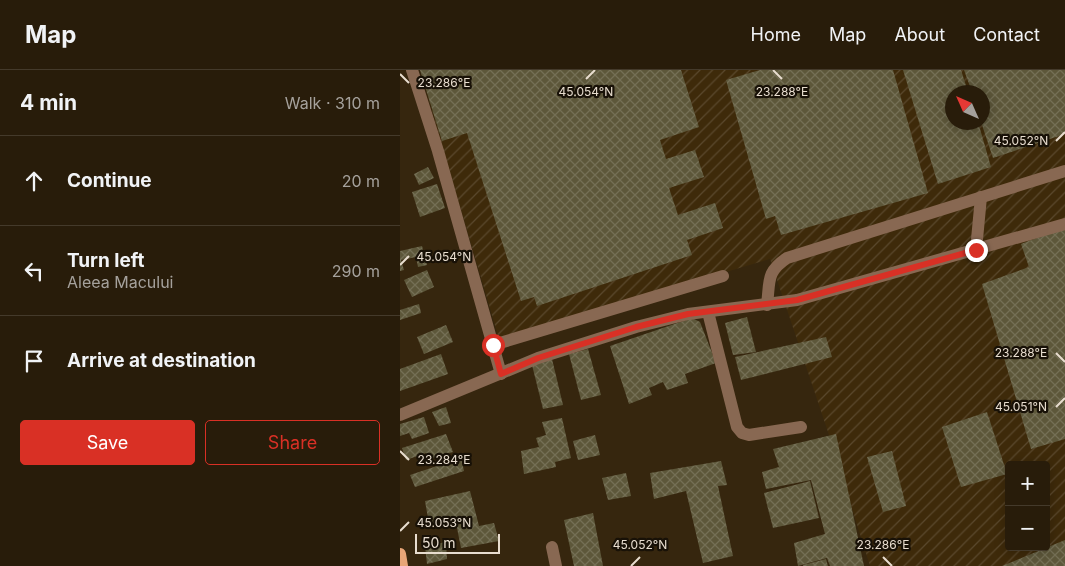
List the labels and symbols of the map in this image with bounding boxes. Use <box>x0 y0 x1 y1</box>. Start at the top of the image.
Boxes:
text: 23.286°E <box>418 75 470 90</box>
text: 45.054°N <box>559 84 613 99</box>
text: 23.288°E <box>756 84 808 99</box>
north arrow <box>945 85 990 130</box>
text: 45.052°N <box>994 133 1048 148</box>
route end <box>965 239 988 262</box>
text: 45.054°N <box>417 249 471 264</box>
route start <box>482 334 505 357</box>
text: 23.288°E <box>995 345 1047 360</box>
text: 45.051°N <box>995 399 1047 414</box>
text: 23.284°E <box>418 452 470 467</box>
text: 45.053°N <box>417 515 471 530</box>
scale bar <box>415 531 500 554</box>
text: 45.052°N <box>613 537 667 552</box>
text: 23.286°E <box>857 537 909 552</box>

